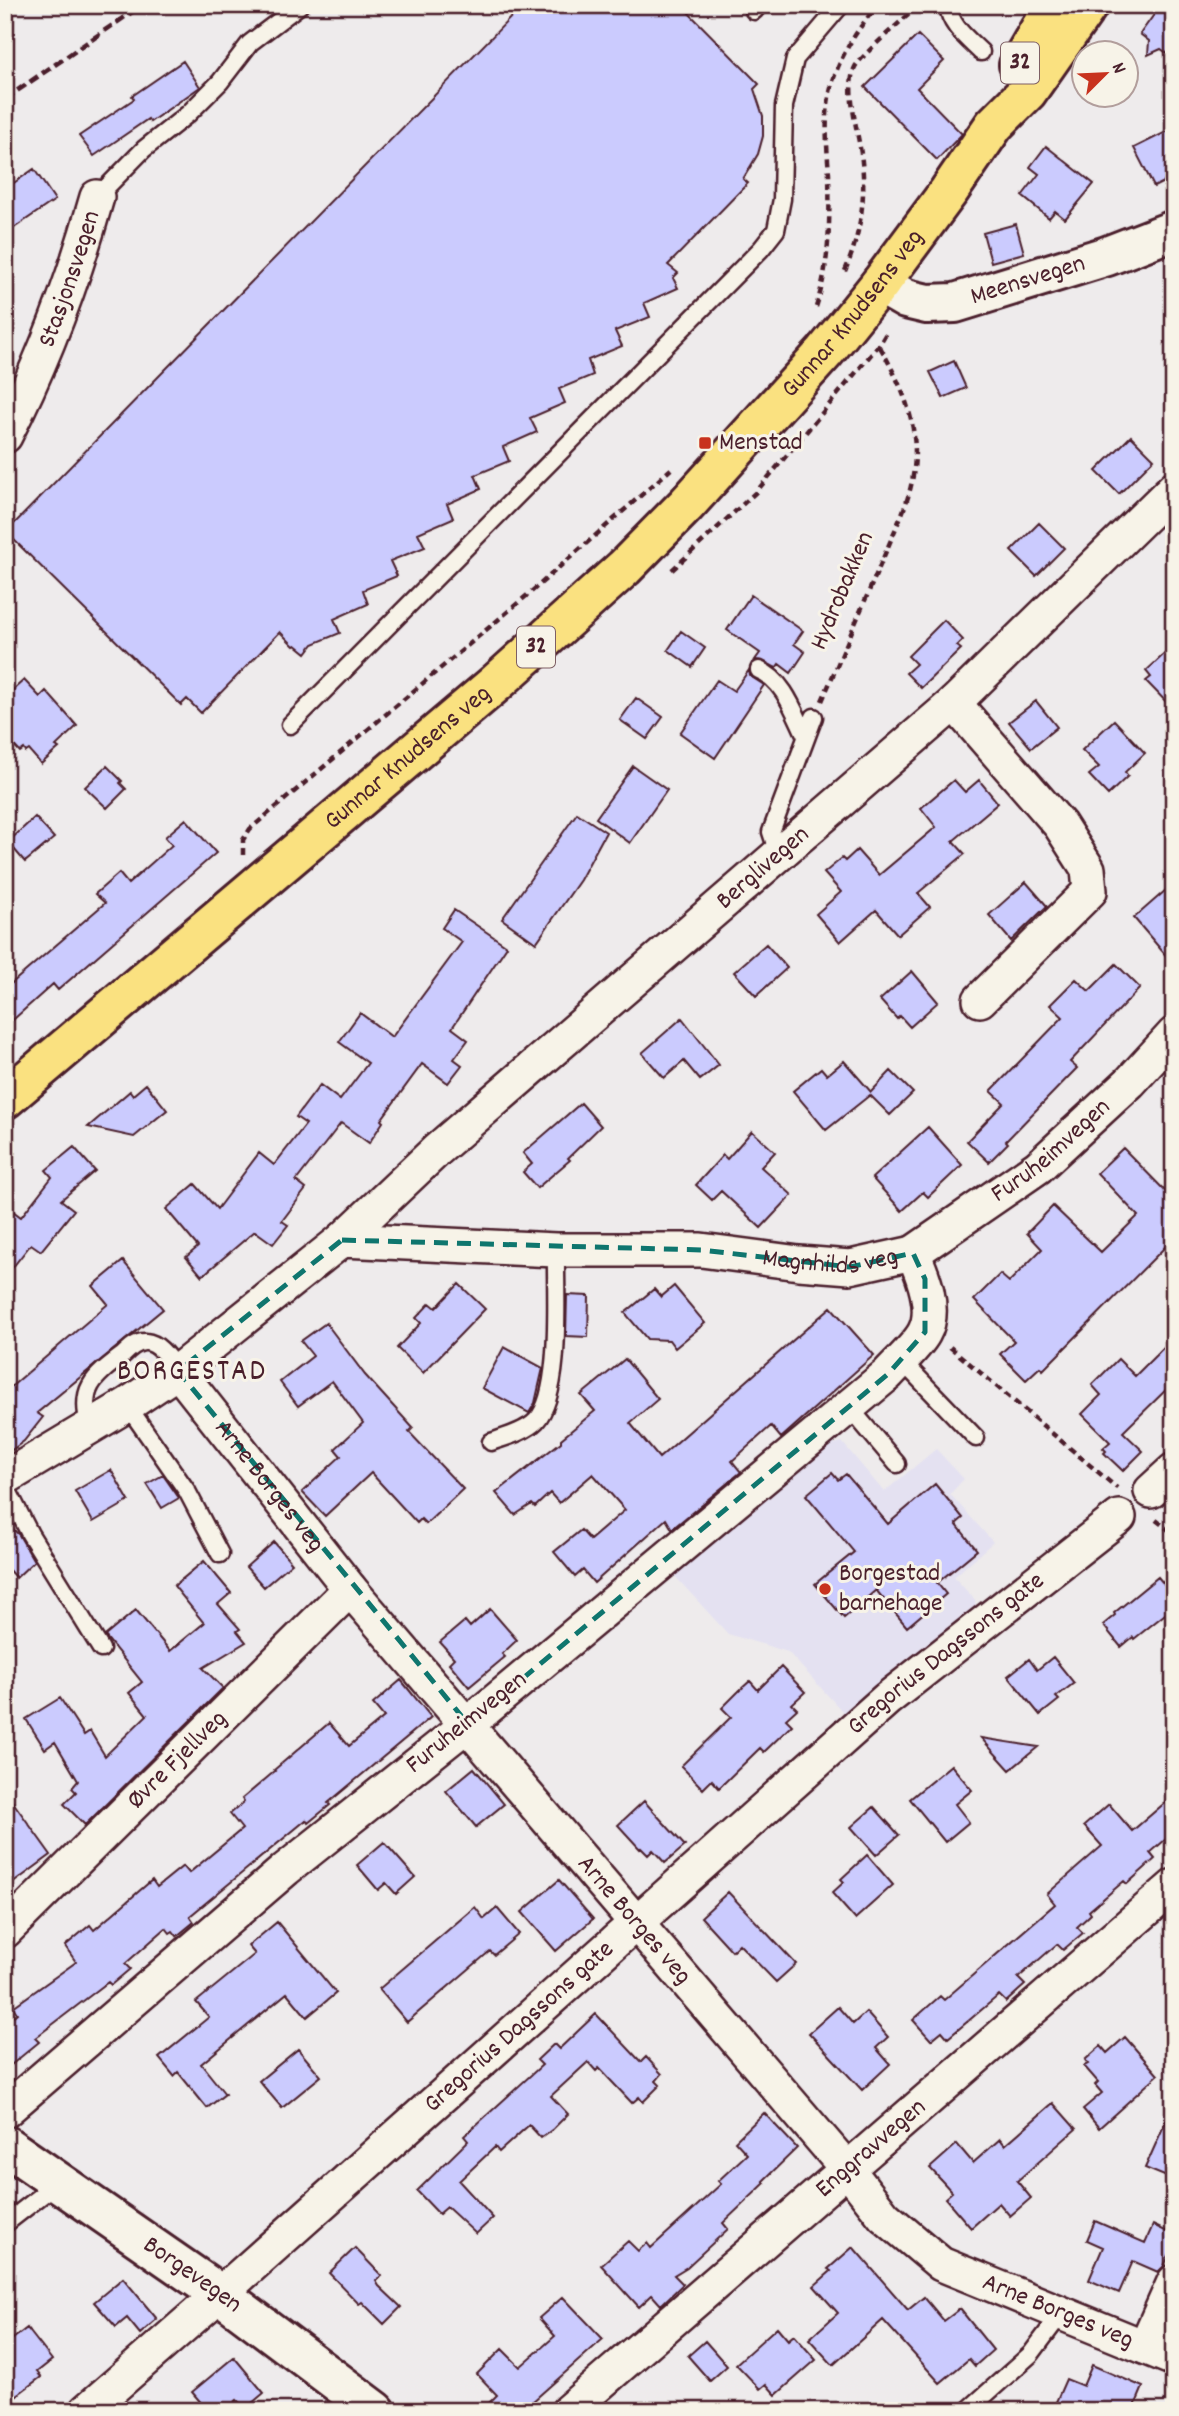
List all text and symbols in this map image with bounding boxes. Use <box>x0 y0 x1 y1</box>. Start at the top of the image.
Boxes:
north arrow <box>1070 38 1140 108</box>
road number: 32 <box>1001 42 1039 84</box>
text: N <box>1103 59 1132 78</box>
street label: Stasjonsvegen <box>29 206 111 353</box>
street label: Gunnar Knudsens veg <box>773 221 933 407</box>
street label: Meensvegen <box>966 245 1090 316</box>
place label: Menstad <box>719 425 803 462</box>
marker: Menstad <box>697 435 713 451</box>
street label: Hydrobakken <box>801 526 885 656</box>
road number: 32 <box>517 626 555 668</box>
street label: Gunnar Knudsens veg <box>316 676 499 839</box>
street label: Berglivegen <box>708 817 818 919</box>
street label: Furuheimvegen <box>984 1090 1119 1212</box>
street label: Magnhilds veg <box>760 1238 902 1285</box>
district label: BORGESTAD <box>117 1352 267 1395</box>
street label: Arne Borges veg <box>205 1412 333 1561</box>
place label: Borgestad barnehage <box>839 1556 942 1623</box>
street label: Gregorius Dagssons gate <box>839 1563 1053 1745</box>
marker: Borgestad barnehage <box>817 1581 833 1597</box>
street label: Furuheimvegen <box>398 1662 536 1784</box>
street label: Øvre Fjellveg <box>119 1702 236 1818</box>
street label: Arne Borges veg <box>568 1847 700 1993</box>
street label: Gregorius Dagssons gate <box>416 1932 623 2122</box>
street label: Enggravvegen <box>807 2090 935 2207</box>
street label: Borgevegen <box>135 2227 250 2323</box>
street label: Arne Borges veg <box>977 2264 1139 2359</box>

